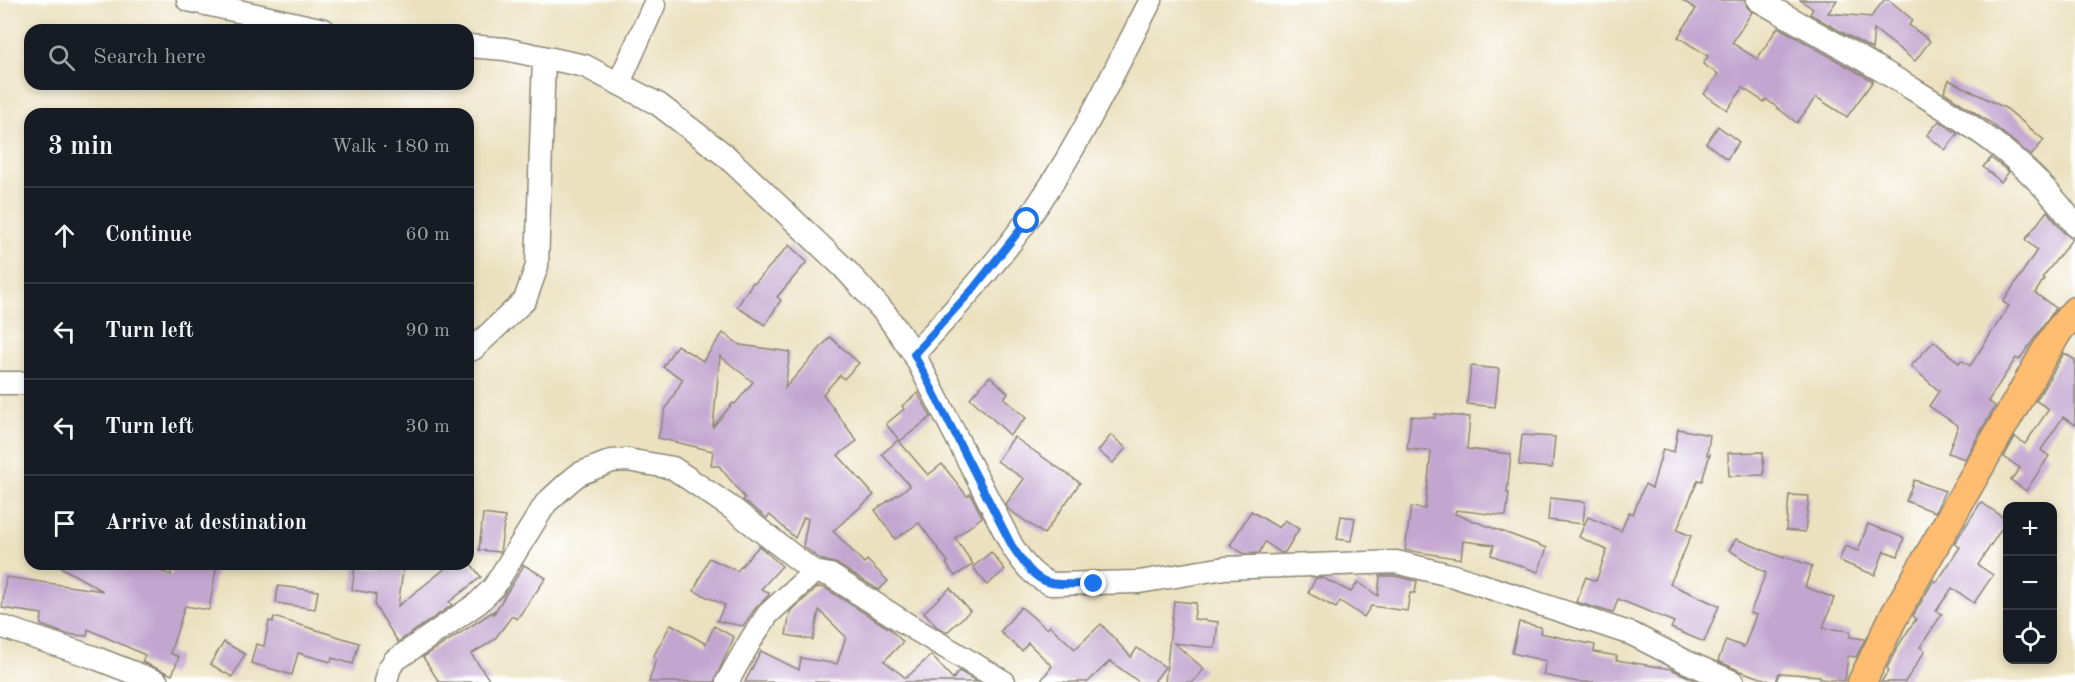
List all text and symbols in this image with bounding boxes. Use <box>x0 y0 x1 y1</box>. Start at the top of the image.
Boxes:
search box <box>24 24 474 90</box>
icon: search <box>45 41 78 74</box>
text: Search here <box>93 46 206 68</box>
text: 3 min <box>48 134 113 160</box>
text: Walk · 180 m <box>331 137 450 157</box>
route start <box>1013 207 1039 233</box>
icon: ahead <box>48 219 81 252</box>
text: Continue <box>105 224 192 246</box>
text: 60 m <box>405 225 450 245</box>
icon: left <box>48 315 81 348</box>
text: Turn left <box>105 320 194 342</box>
text: 90 m <box>405 321 450 341</box>
icon: left <box>48 411 81 444</box>
text: Turn left <box>105 416 194 438</box>
text: 30 m <box>405 417 450 437</box>
map controls <box>2003 502 2057 664</box>
button: + <box>2003 502 2057 556</box>
icon: arrive <box>48 507 81 540</box>
text: Arrive at destination <box>105 512 307 534</box>
button: − <box>2003 556 2057 610</box>
route end <box>1080 570 1106 596</box>
button: locate <box>2003 610 2057 664</box>

